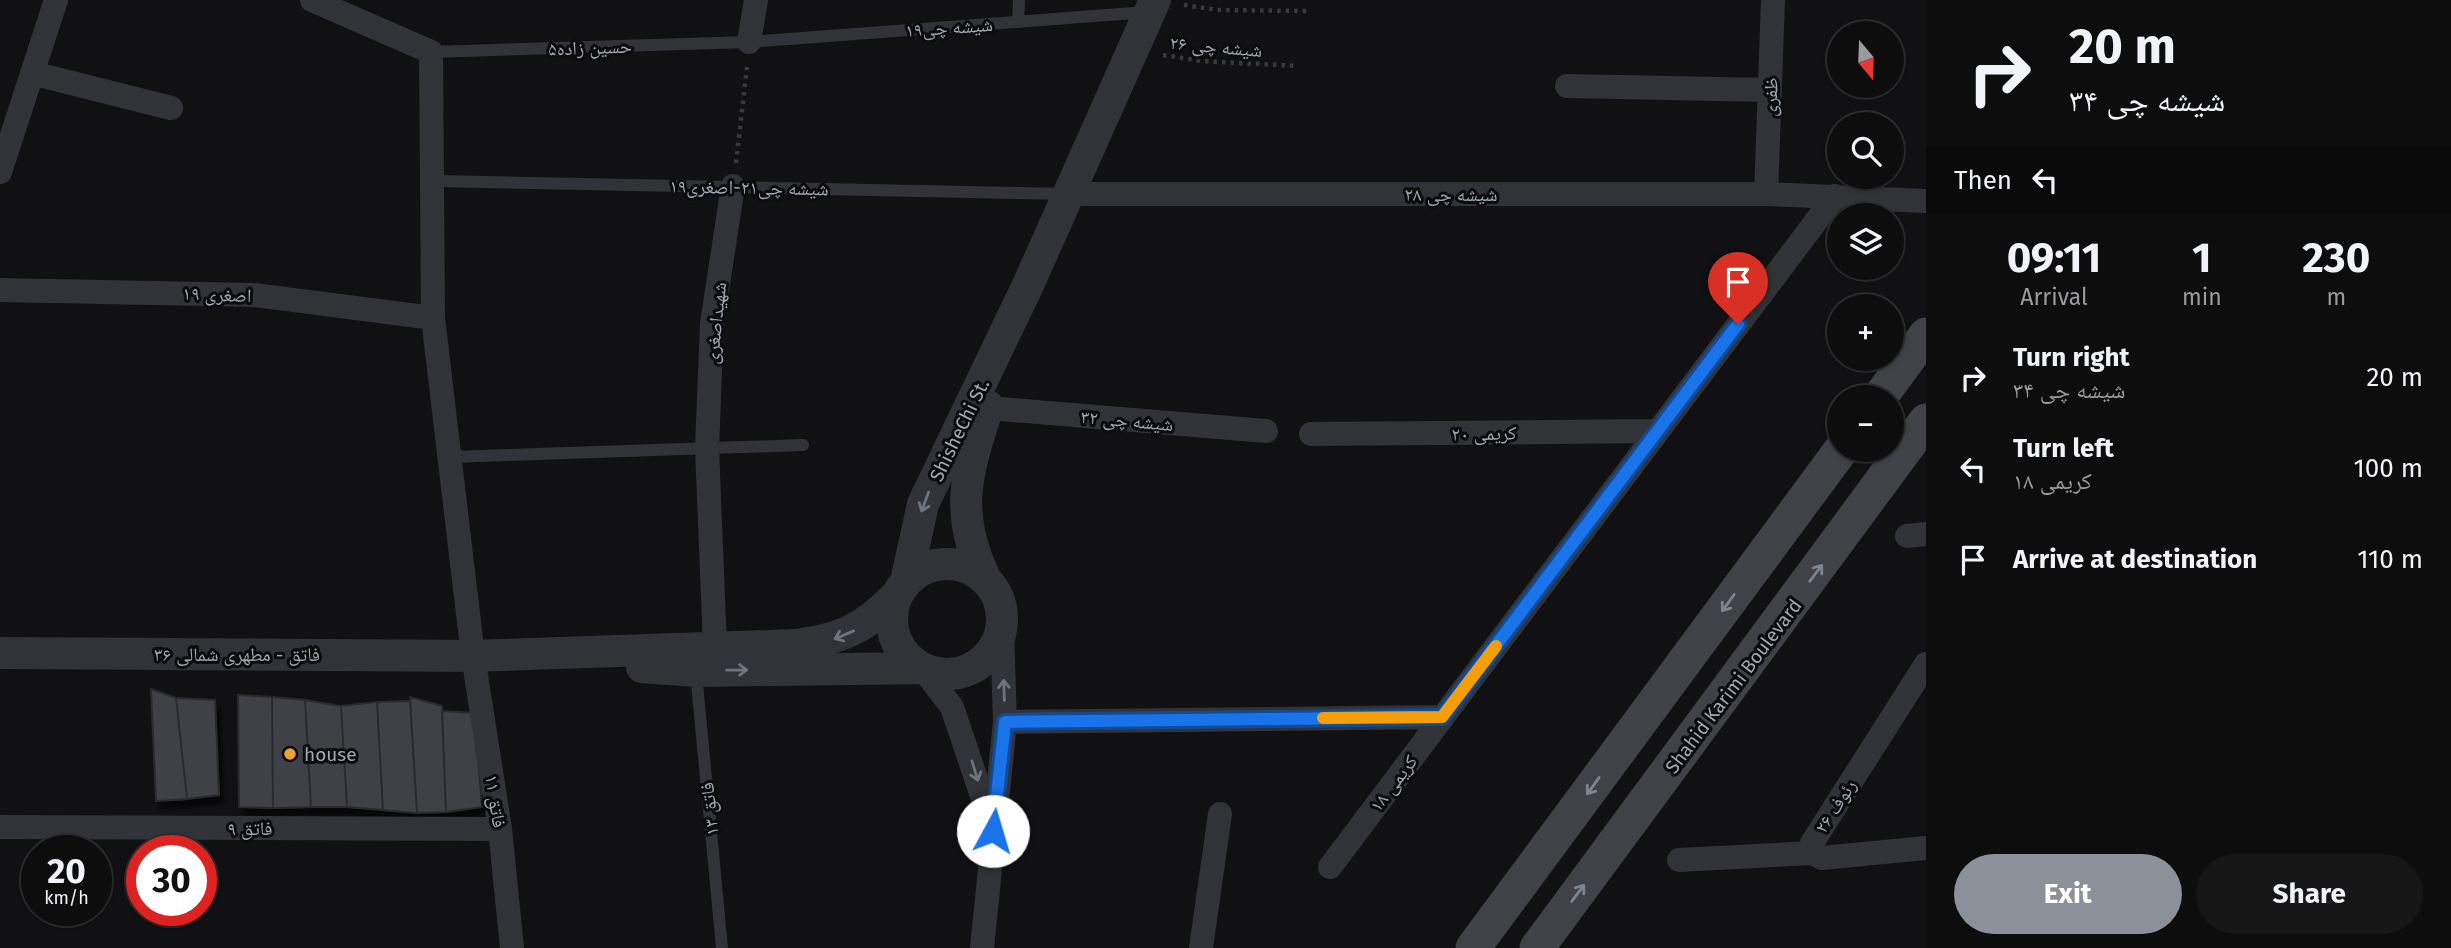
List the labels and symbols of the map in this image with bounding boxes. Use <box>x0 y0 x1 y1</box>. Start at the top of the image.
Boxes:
street label: شیشه چی۱۹ <box>904 13 994 42</box>
north arrow <box>1827 21 1904 98</box>
street label: شیشه چی ۲۶ <box>1169 31 1263 62</box>
street label: حسین زاده۵ <box>548 35 632 60</box>
street label: ظفری <box>1758 77 1783 117</box>
street label: شیشه چی۲۱-اصغری۱۹ <box>669 175 829 200</box>
street label: شیشه چی ۲۸ <box>1405 183 1497 206</box>
pin <box>1708 252 1768 324</box>
street label: شهیداصغری <box>700 281 731 365</box>
street label: اصغری ۱۹ <box>182 282 252 307</box>
street label: ShisheChi St. <box>925 375 994 485</box>
street label: شیشه چی ۳۲ <box>1080 405 1174 436</box>
street label: کریمی ۲۰ <box>1451 421 1517 446</box>
one-way arrow <box>918 490 931 512</box>
one-way arrow <box>1809 564 1824 583</box>
one-way arrow <box>1720 593 1735 612</box>
street label: Shahid Karimi Boulevard <box>1660 595 1807 778</box>
one-way arrow <box>834 629 855 642</box>
street label: فاتق - مطهری شمالی ۳۶ <box>154 643 320 666</box>
one-way arrow <box>725 664 748 677</box>
one-way arrow <box>997 678 1010 701</box>
place label: house <box>304 743 357 766</box>
marker: house <box>282 746 298 762</box>
street label: کریمی ۱۸ <box>1365 750 1422 816</box>
one-way arrow <box>969 760 982 782</box>
street label: فاتق ۱۱ <box>480 773 511 829</box>
street label: رئوف ۲۶ <box>1810 775 1861 838</box>
one-way arrow <box>1585 776 1600 795</box>
street label: فاتق ۱۳ <box>695 781 724 837</box>
position arrow <box>956 794 1030 868</box>
street label: فاتق ۹ <box>227 817 273 840</box>
speed limit sign: 30 <box>126 835 217 926</box>
one-way arrow <box>1571 884 1585 903</box>

